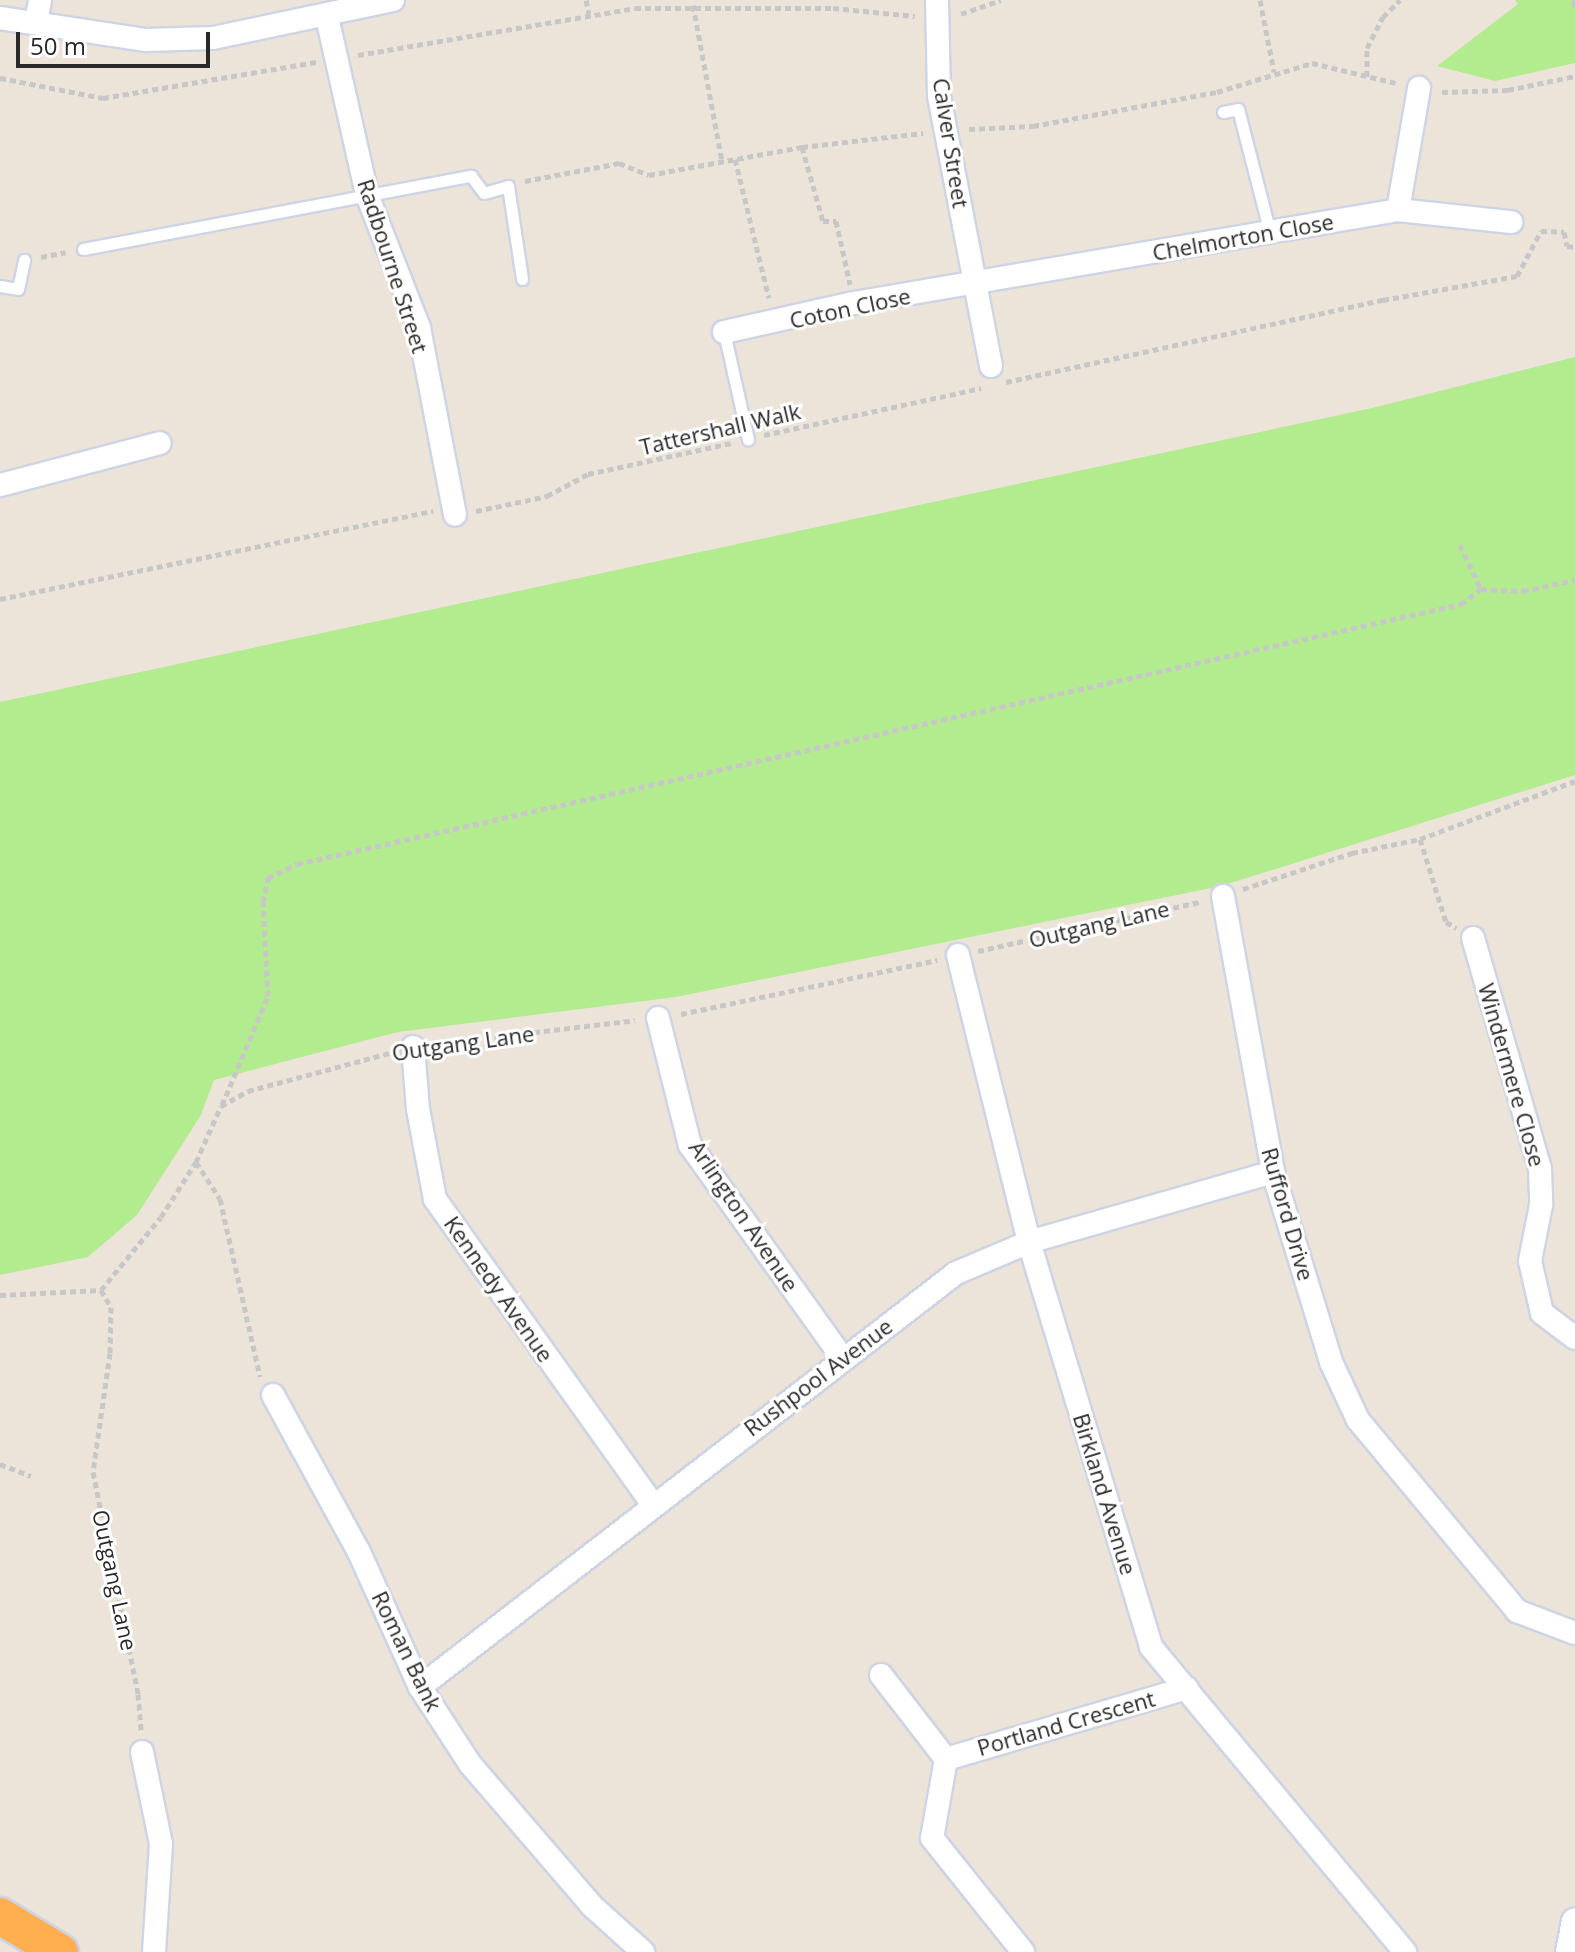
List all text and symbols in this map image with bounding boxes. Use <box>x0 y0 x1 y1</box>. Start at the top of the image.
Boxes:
scale bar <box>20 16 214 66</box>
text: 50 m <box>30 29 86 62</box>
street label: Calver Street <box>928 76 974 210</box>
street label: Radbourne Street <box>352 176 434 356</box>
street label: Chelmorton Close <box>1150 208 1336 266</box>
street label: Coton Close <box>787 282 913 334</box>
street label: Tattershall Walk <box>637 398 803 460</box>
street label: Outgang Lane <box>1026 895 1172 953</box>
street label: Windermere Close <box>1473 980 1551 1170</box>
street label: Outgang Lane <box>390 1020 536 1066</box>
street label: Arlington Avenue <box>684 1136 804 1296</box>
street label: Rufford Drive <box>1256 1144 1320 1284</box>
street label: Kennedy Avenue <box>439 1211 559 1367</box>
street label: Rushpool Avenue <box>739 1313 897 1441</box>
street label: Birkland Avenue <box>1068 1410 1142 1578</box>
street label: Outgang Lane <box>87 1507 143 1653</box>
street label: Roman Bank <box>367 1587 447 1715</box>
street label: Portland Crescent <box>974 1685 1158 1761</box>

